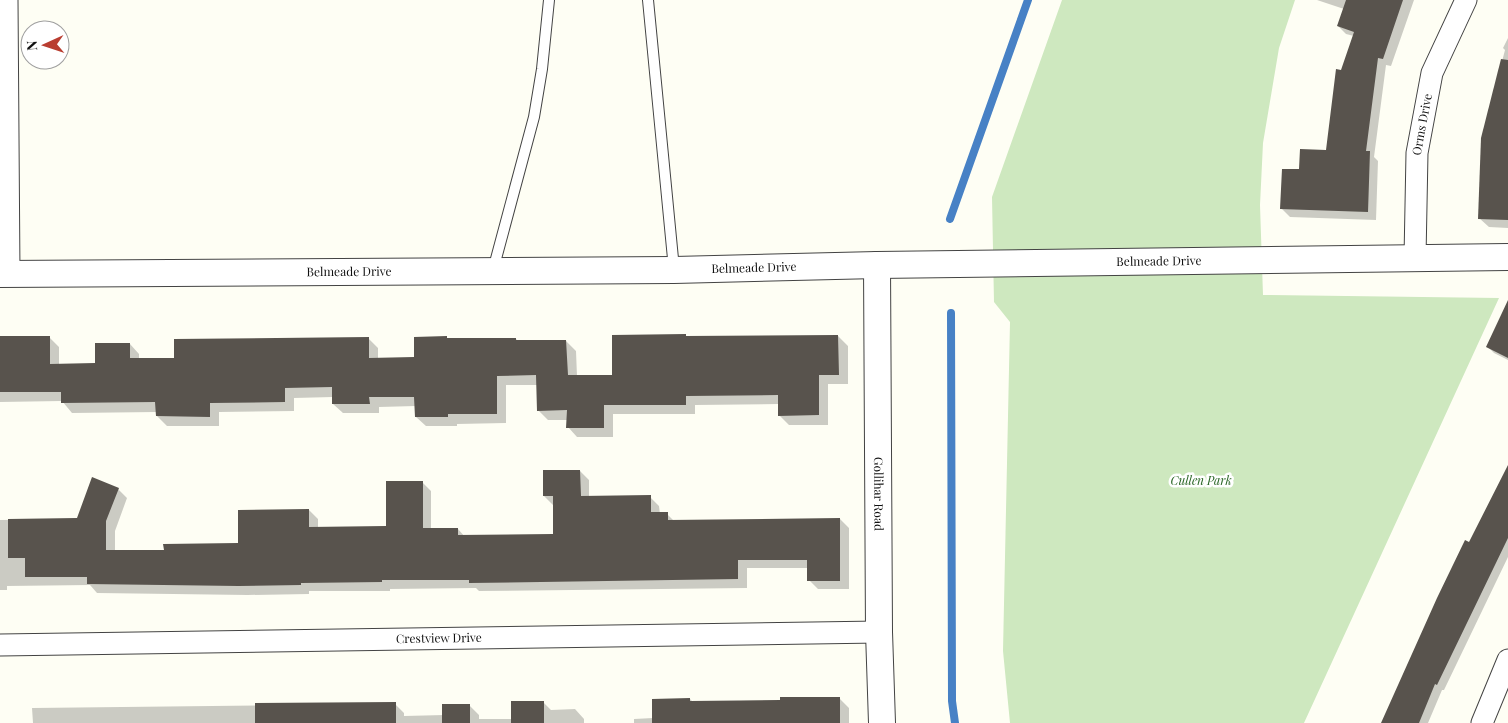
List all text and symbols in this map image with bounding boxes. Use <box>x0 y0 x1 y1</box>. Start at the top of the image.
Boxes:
north arrow <box>20 20 70 70</box>
text: N <box>22 40 41 51</box>
street label: Orms Drive <box>1408 92 1435 157</box>
street label: Belmeade Drive <box>1116 252 1202 269</box>
street label: Belmeade Drive <box>711 258 797 276</box>
street label: Belmeade Drive <box>306 263 392 279</box>
street label: Gollihar Road <box>871 457 887 531</box>
park label: Cullen Park <box>1170 472 1232 488</box>
street label: Crestview Drive <box>396 629 482 646</box>

